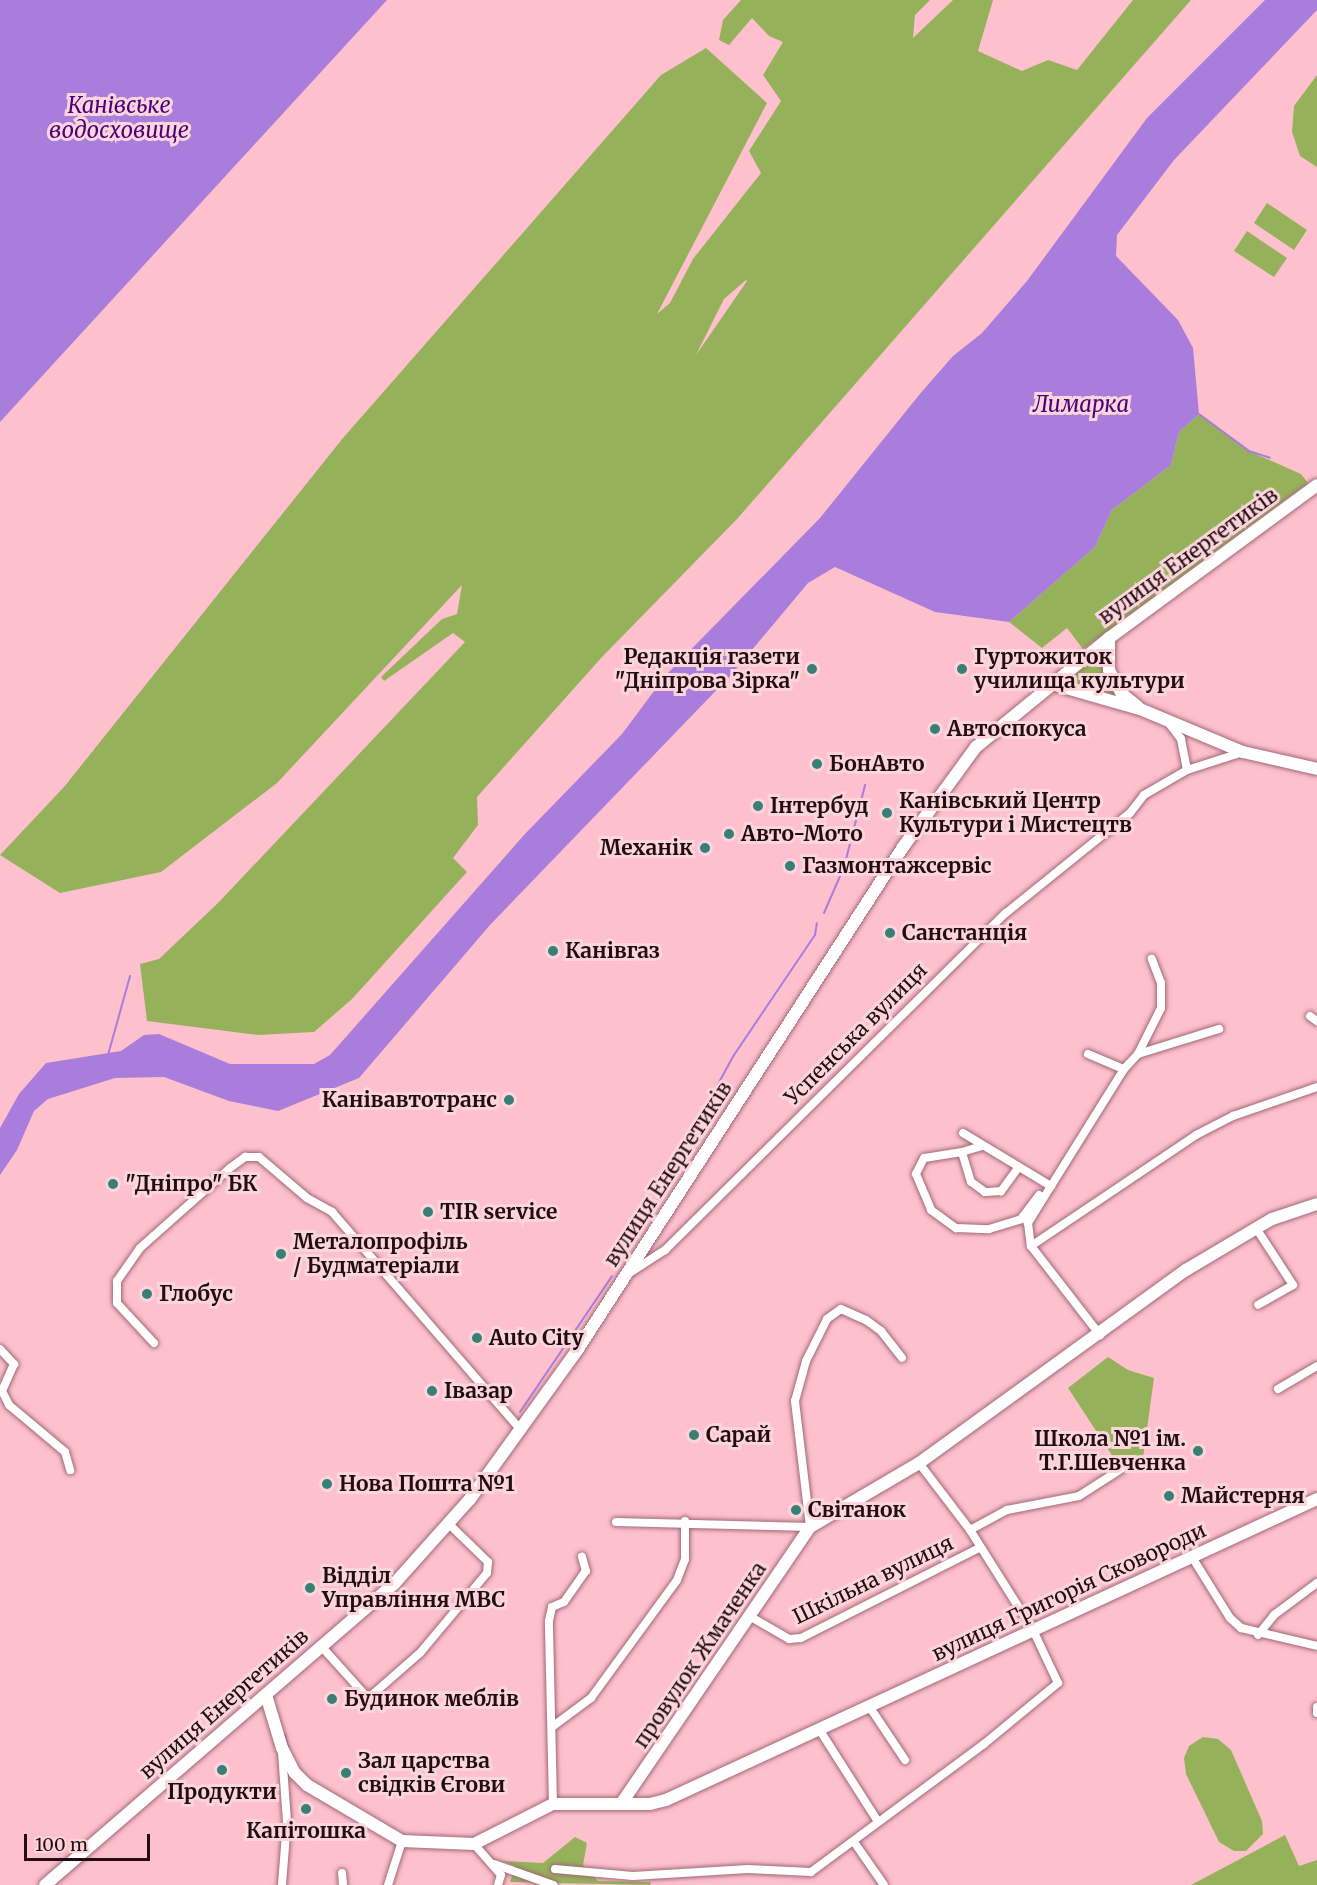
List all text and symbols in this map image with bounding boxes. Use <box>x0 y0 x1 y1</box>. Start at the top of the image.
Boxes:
water label: Канівське водосховище <box>49 92 189 144</box>
water label: Лимарка <box>1033 392 1129 418</box>
street label: вулиця Енергетиків <box>1093 482 1283 630</box>
place label: Редакція газети "Дніпрова Зірка" <box>615 644 800 694</box>
place label: Гуртожиток училища культури <box>974 644 1185 694</box>
marker: Редакція газети "Дніпрова Зірка" <box>805 662 819 676</box>
marker: Гуртожиток училища культури <box>955 662 969 676</box>
place label: Автоспокуса <box>947 716 1086 742</box>
marker: Автоспокуса <box>928 722 942 736</box>
place label: БонАвто <box>829 751 924 777</box>
marker: БонАвто <box>810 757 824 771</box>
place label: Канівський Центр Культури і Мистецтв <box>899 788 1132 838</box>
place label: Інтербуд <box>770 793 869 819</box>
marker: Інтербуд <box>751 799 765 813</box>
marker: Канівський Центр Культури і Мистецтв <box>880 806 894 820</box>
place label: Авто-Мото <box>741 821 863 847</box>
marker: Авто-Мото <box>722 827 736 841</box>
place label: Механік <box>600 835 693 861</box>
marker: Механік <box>698 841 712 855</box>
place label: Газмонтажсервіс <box>802 853 991 879</box>
marker: Газмонтажсервіс <box>783 859 797 873</box>
place label: Санстанція <box>902 920 1027 946</box>
marker: Санстанція <box>883 926 897 940</box>
place label: Канівгаз <box>565 938 660 964</box>
marker: Канівгаз <box>546 944 560 958</box>
street label: Успенська вулиця <box>780 958 932 1110</box>
street label: вулиця Енергетиків <box>599 1077 737 1271</box>
place label: Канівавтотранс <box>322 1087 497 1113</box>
marker: Канівавтотранс <box>502 1093 516 1107</box>
place label: "Дніпро" БК <box>125 1171 258 1197</box>
marker: "Дніпро" БК <box>106 1177 120 1191</box>
place label: TIR service <box>440 1199 557 1225</box>
marker: TIR service <box>421 1205 435 1219</box>
place label: Металопрофіль / Будматеріали <box>293 1229 468 1279</box>
marker: Металопрофіль / Будматеріали <box>274 1247 288 1261</box>
place label: Глобус <box>159 1281 233 1307</box>
marker: Глобус <box>140 1287 154 1301</box>
place label: Auto City <box>489 1325 584 1351</box>
marker: Auto City <box>470 1331 484 1345</box>
place label: Івазар <box>444 1378 513 1404</box>
marker: Івазар <box>425 1384 439 1398</box>
place label: Сарай <box>706 1422 771 1448</box>
place label: Школа №1 ім. Т.Г.Шевченка <box>1034 1426 1186 1476</box>
marker: Сарай <box>687 1428 701 1442</box>
marker: Школа №1 ім. Т.Г.Шевченка <box>1191 1444 1205 1458</box>
place label: Нова Пошта №1 <box>339 1471 515 1497</box>
marker: Нова Пошта №1 <box>320 1477 334 1491</box>
place label: Майстерня <box>1181 1483 1305 1509</box>
marker: Майстерня <box>1162 1489 1176 1503</box>
place label: Світанок <box>808 1497 906 1523</box>
marker: Світанок <box>789 1503 803 1517</box>
street label: вулиця Григорія Сковороди <box>928 1517 1210 1667</box>
street label: Шкільна вулиця <box>789 1530 957 1630</box>
street label: провулок Жмаченка <box>628 1557 772 1753</box>
place label: Відділ Управління МВС <box>322 1563 505 1613</box>
marker: Відділ Управління МВС <box>303 1581 317 1595</box>
street label: вулиця Енергетиків <box>134 1624 314 1784</box>
place label: Будинок меблів <box>344 1686 519 1712</box>
marker: Будинок меблів <box>325 1692 339 1706</box>
place label: Зал царства свідків Єгови <box>358 1748 505 1798</box>
marker: Продукти <box>215 1763 229 1777</box>
marker: Зал царства свідків Єгови <box>339 1766 353 1780</box>
place label: Продукти <box>167 1779 277 1805</box>
marker: Капітошка <box>299 1802 313 1816</box>
place label: Капітошка <box>246 1818 366 1844</box>
scale bar <box>27 1822 153 1860</box>
text: 100 m <box>35 1833 88 1856</box>

